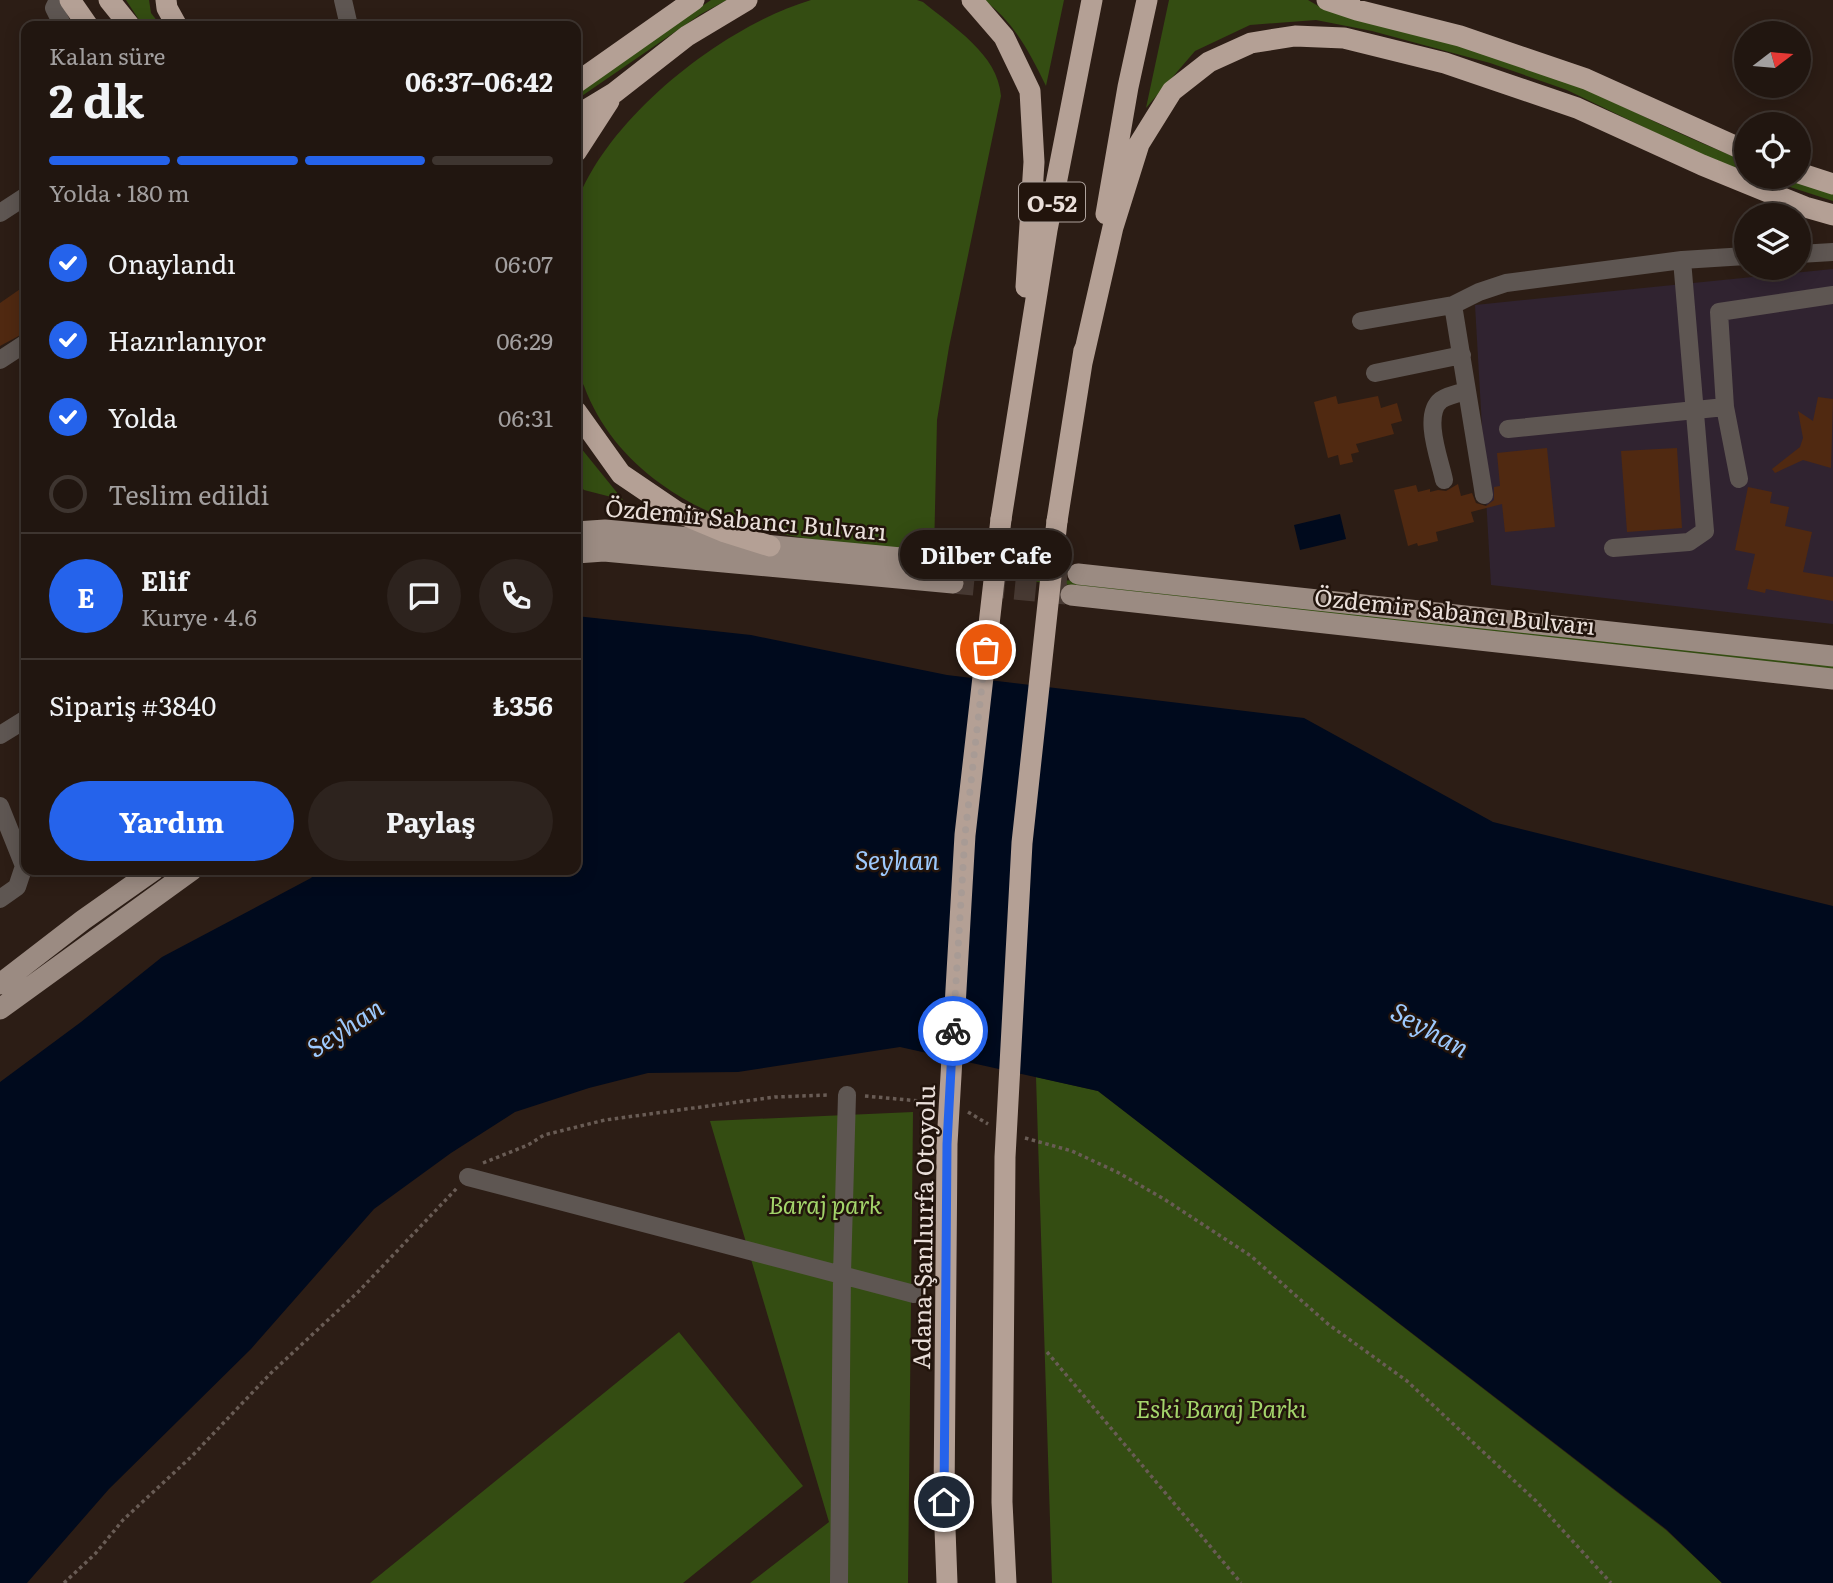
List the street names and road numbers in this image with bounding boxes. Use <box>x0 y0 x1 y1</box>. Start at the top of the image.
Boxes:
road number: O-52 <box>1019 182 1085 222</box>
street label: Özdemir Sabancı Bulvarı <box>604 488 888 548</box>
street label: Özdemir Sabancı Bulvarı <box>1313 578 1597 642</box>
street label: Adana-Şanlıurfa Otoyolu <box>902 1084 942 1370</box>

